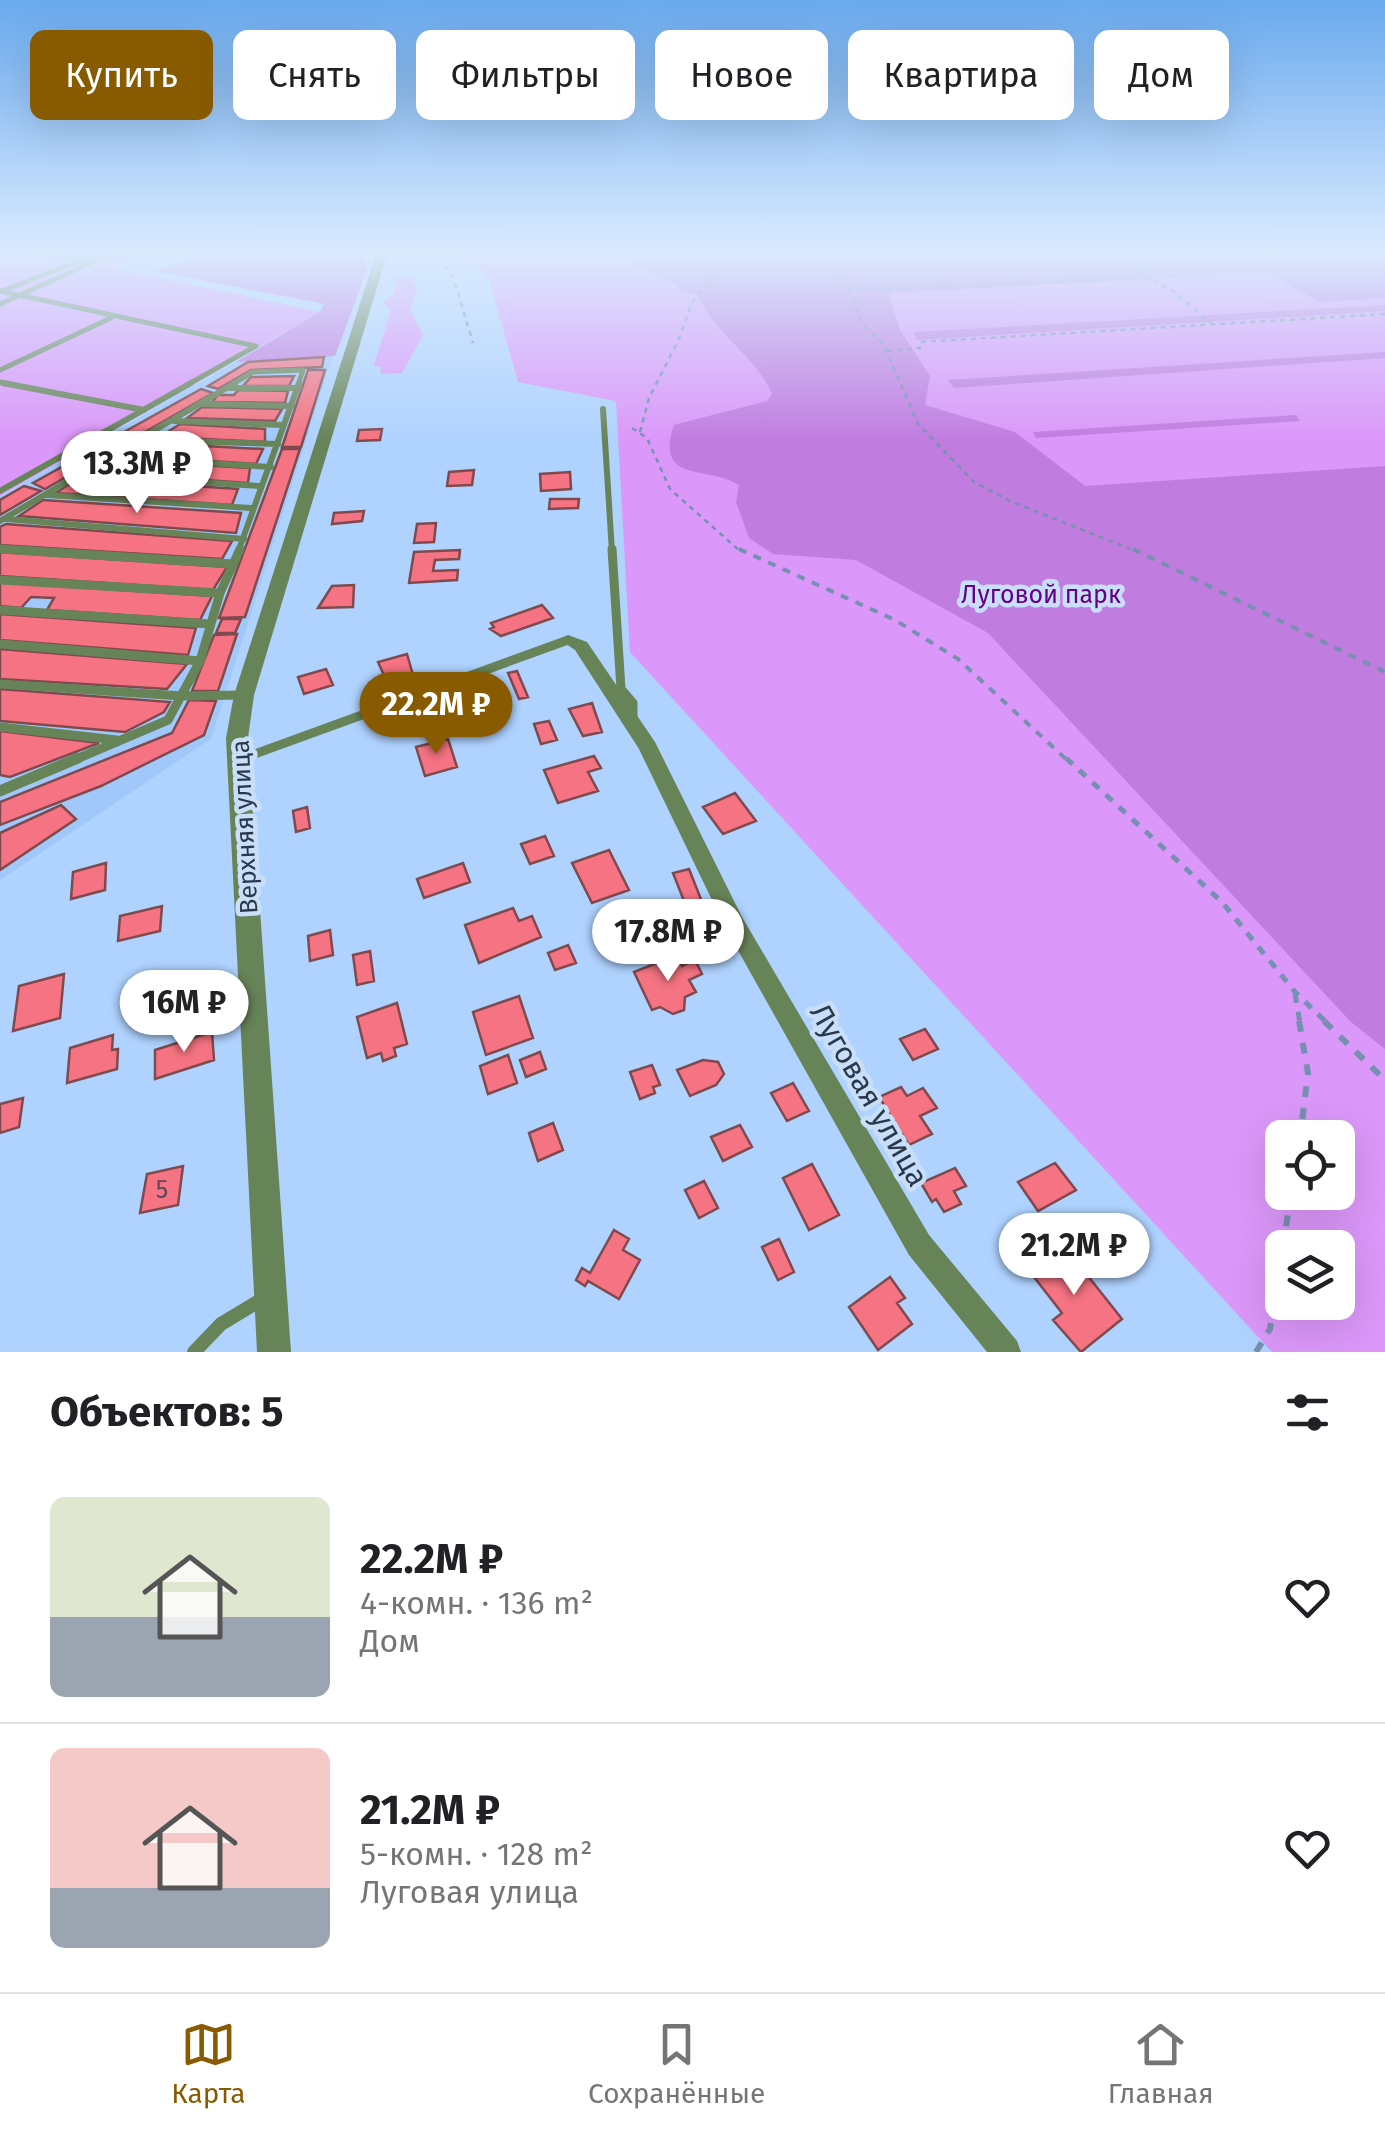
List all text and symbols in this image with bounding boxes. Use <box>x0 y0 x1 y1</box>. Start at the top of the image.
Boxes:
chip: Купить <box>30 30 213 120</box>
chip: Снять <box>233 30 396 120</box>
chip: Фильтры <box>416 30 635 120</box>
chip: Новое <box>655 30 828 120</box>
chip: Квартира <box>848 30 1074 120</box>
chip: Дом <box>1094 30 1229 120</box>
pin: 13.3M ₽ <box>45 431 229 516</box>
text: 13.3M ₽ <box>83 444 191 482</box>
park label: Луговой парк <box>961 580 1121 610</box>
pin: 22.2M ₽ <box>344 672 528 757</box>
text: 22.2M ₽ <box>381 685 491 723</box>
street label: Верхняя улица <box>225 739 265 915</box>
pin: 17.8M ₽ <box>576 899 760 984</box>
text: 17.8M ₽ <box>614 912 722 950</box>
pin: 16M ₽ <box>114 970 254 1055</box>
text: 16M ₽ <box>142 983 226 1021</box>
street label: Луговая улица <box>802 997 936 1193</box>
map controls <box>1265 1120 1355 1320</box>
button: locate <box>1265 1120 1355 1210</box>
house number: 5 <box>156 1175 168 1205</box>
pin: 21.2M ₽ <box>982 1213 1166 1298</box>
text: 21.2M ₽ <box>1021 1226 1127 1264</box>
button: layers <box>1265 1230 1355 1320</box>
icon: filters <box>1280 1385 1335 1440</box>
text: Объектов: 5 <box>50 1387 283 1437</box>
text: 22.2M ₽ <box>360 1534 503 1584</box>
icon: home <box>130 1537 250 1657</box>
icon: heart <box>1280 1570 1335 1625</box>
text: 4-комн. · 136 m² <box>360 1584 593 1622</box>
text: Дом <box>360 1622 420 1660</box>
text: 21.2M ₽ <box>360 1785 500 1835</box>
icon: home <box>130 1788 250 1908</box>
icon: heart <box>1280 1821 1335 1876</box>
text: 5-комн. · 128 m² <box>360 1835 593 1873</box>
text: Луговая улица <box>360 1873 579 1911</box>
tab: Карта <box>171 2017 245 2110</box>
tab: Сохранённые <box>588 2017 765 2110</box>
tab: Главная <box>1108 2017 1214 2110</box>

